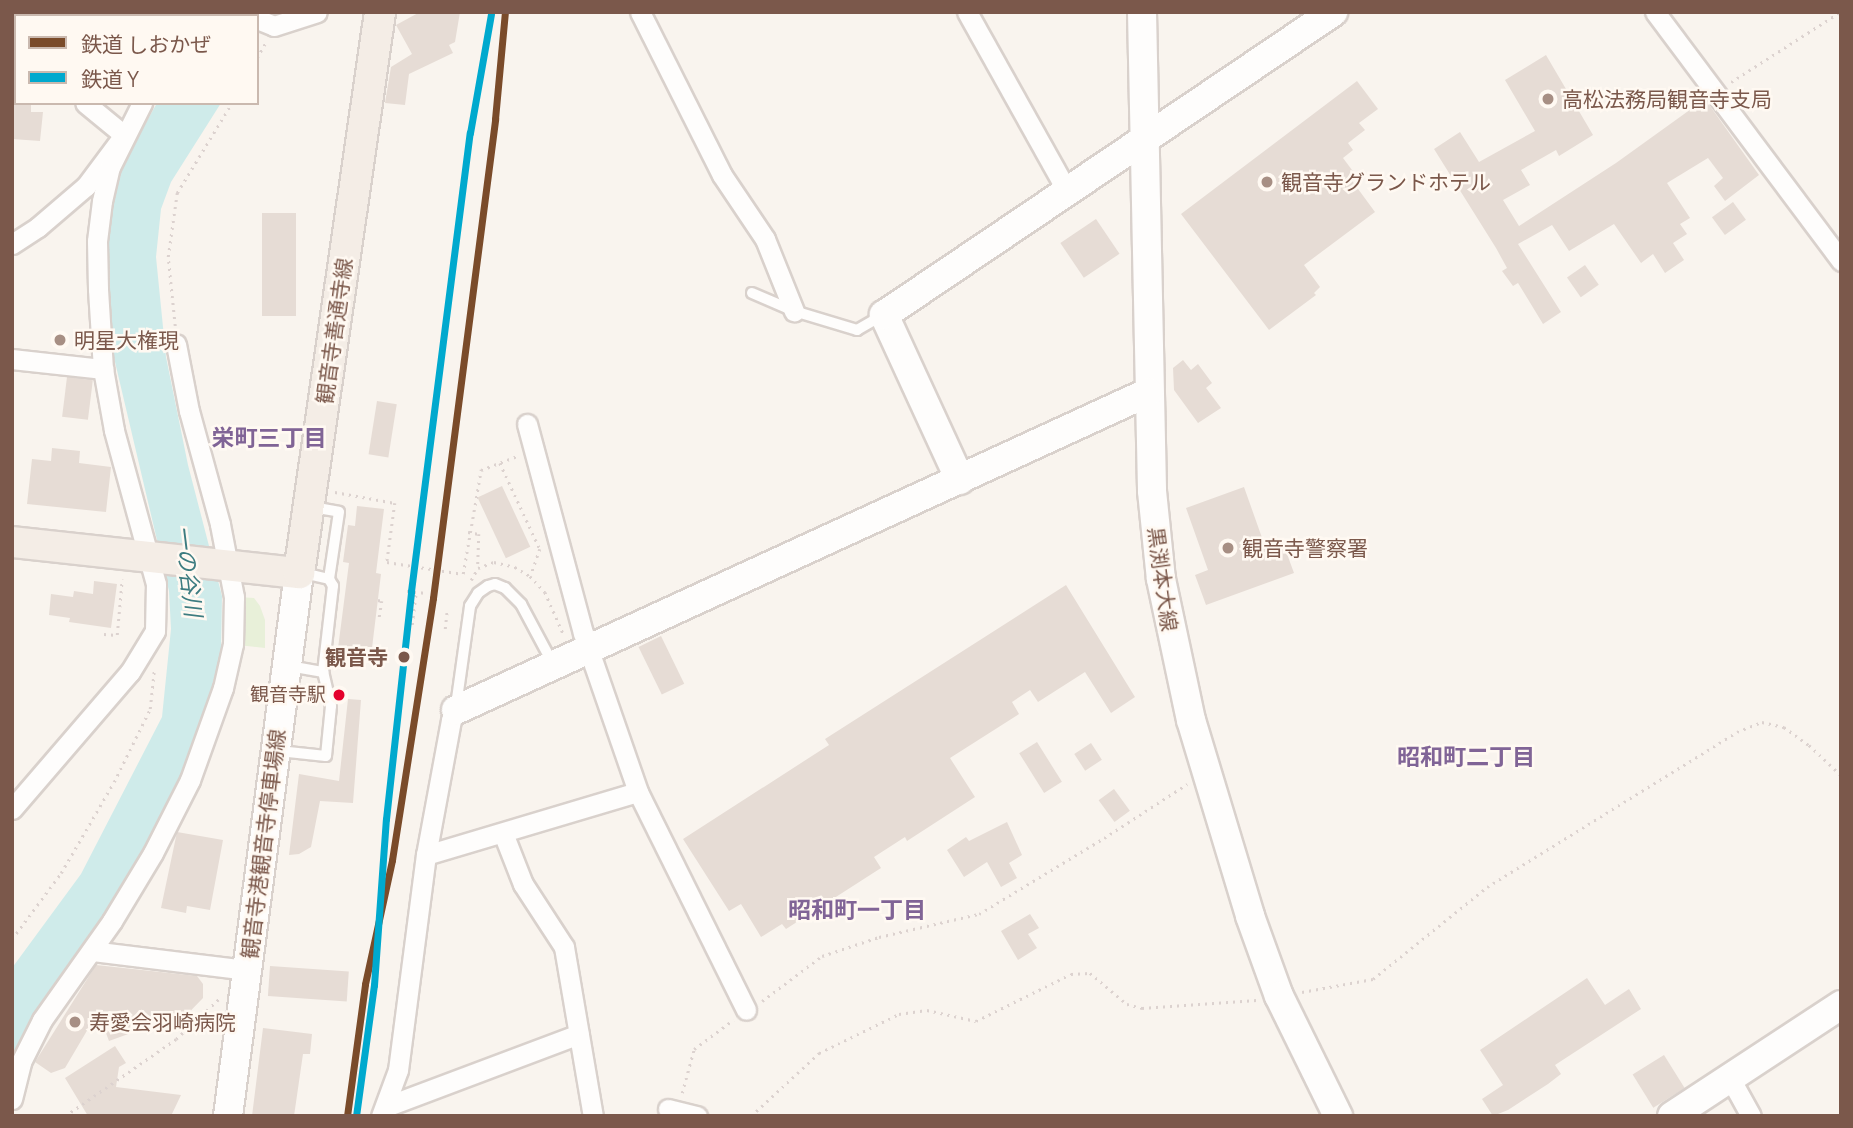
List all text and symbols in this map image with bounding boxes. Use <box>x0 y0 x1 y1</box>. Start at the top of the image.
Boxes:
legend <box>14 14 259 105</box>
text: 鉄道 しおかぜ <box>81 30 211 58</box>
text: 鉄道 Y <box>81 65 139 93</box>
place label: 高松法務局観音寺支局 <box>1562 86 1772 112</box>
marker: 高松法務局観音寺支局 <box>1540 91 1556 107</box>
place label: 観音寺グランドホテル <box>1281 169 1491 195</box>
marker: 観音寺グランドホテル <box>1259 174 1275 190</box>
street label: 観音寺善通寺線 <box>311 256 357 406</box>
place label: 明星大権現 <box>74 327 179 353</box>
marker: 明星大権現 <box>52 332 68 348</box>
district label: 栄町三丁目 <box>212 423 326 451</box>
water label: 一の谷川 <box>170 524 208 618</box>
street label: 黒渕本大線 <box>1143 525 1183 633</box>
place label: 観音寺警察署 <box>1242 535 1368 561</box>
marker: 観音寺警察署 <box>1220 540 1236 556</box>
place label: 観音寺 <box>325 644 388 670</box>
marker: 観音寺 <box>394 647 414 667</box>
place label: 観音寺駅 <box>250 684 326 706</box>
marker: 観音寺駅 <box>332 688 346 702</box>
street label: 観音寺港観音寺停車場線 <box>236 728 290 960</box>
district label: 昭和町二丁目 <box>1397 742 1535 770</box>
district label: 昭和町一丁目 <box>788 895 926 923</box>
place label: 寿愛会羽崎病院 <box>89 1009 236 1035</box>
marker: 寿愛会羽崎病院 <box>67 1014 83 1030</box>

